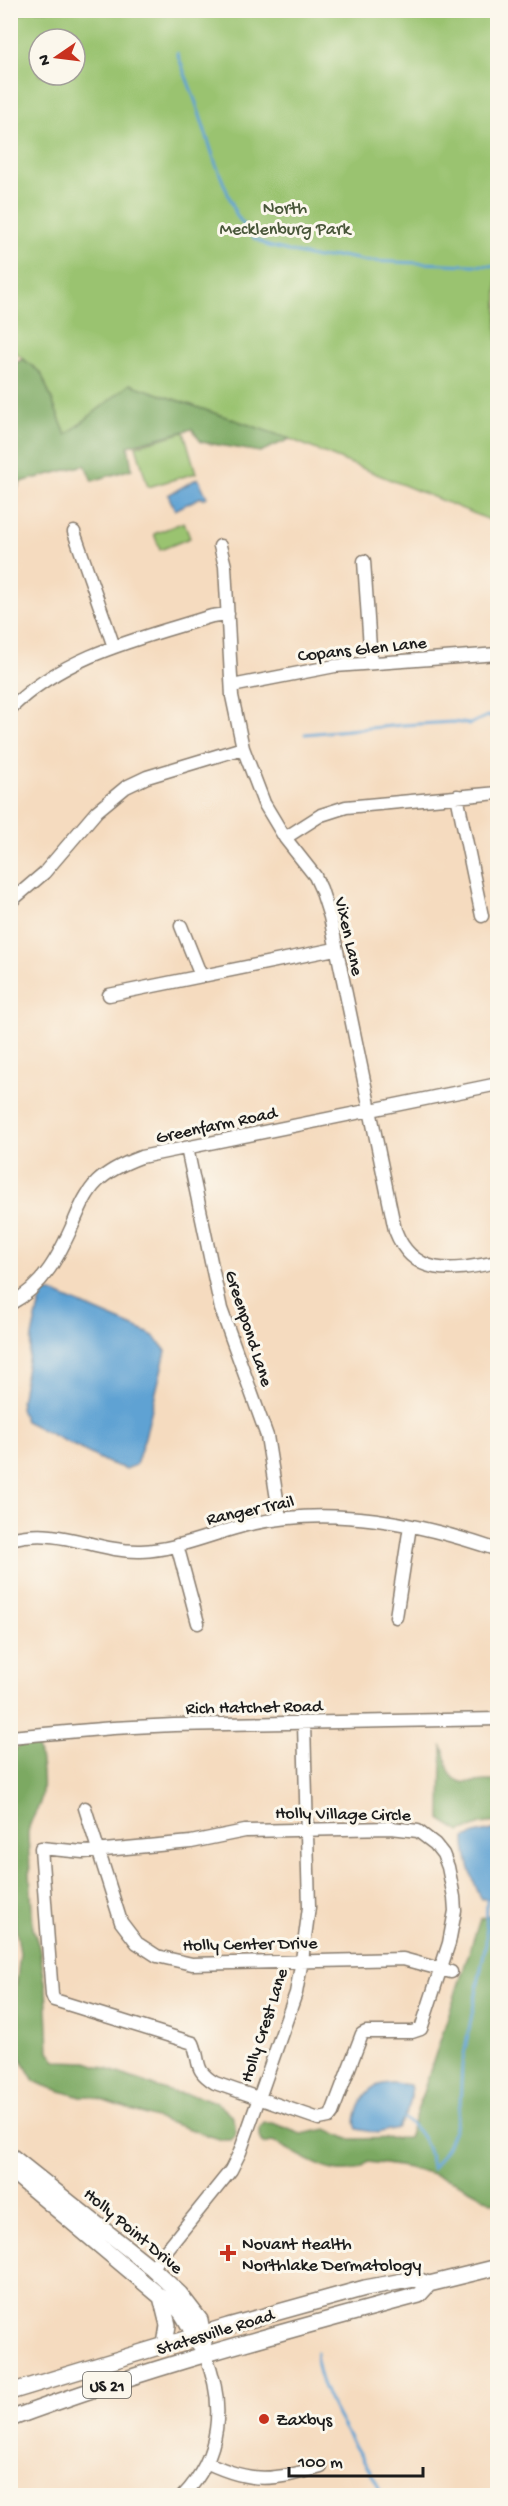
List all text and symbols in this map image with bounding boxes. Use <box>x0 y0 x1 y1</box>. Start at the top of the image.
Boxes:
north arrow <box>27 27 87 87</box>
text: N <box>35 52 56 67</box>
park label: North Mecklenburg Park <box>220 199 352 241</box>
street label: Copans Glen Lane <box>297 633 428 668</box>
street label: Vixen Lane <box>328 894 367 979</box>
street label: Greenfarm Road <box>154 1103 280 1150</box>
street label: Greenpond Lane <box>219 1268 276 1390</box>
street label: Ranger Trail <box>205 1492 296 1531</box>
street label: Rich Hatchet Road <box>185 1697 324 1720</box>
street label: Holly Village Circle <box>275 1804 412 1827</box>
street label: Holly Center Drive <box>182 1934 318 1957</box>
street label: Holly Crest Lane <box>237 1965 294 2085</box>
street label: Holly Point Drive <box>78 2184 187 2280</box>
place label: Novant Health Northlake Dermatology <box>242 2235 421 2277</box>
marker: Novant Health Northlake Dermatology <box>219 2244 237 2262</box>
street label: Statesville Road <box>155 2305 278 2361</box>
road number: US 21 <box>83 2372 131 2398</box>
place label: Zaxbys <box>276 2411 333 2432</box>
marker: Zaxbys <box>257 2412 271 2426</box>
scale bar <box>289 2440 422 2478</box>
text: 100 m <box>297 2453 343 2474</box>

